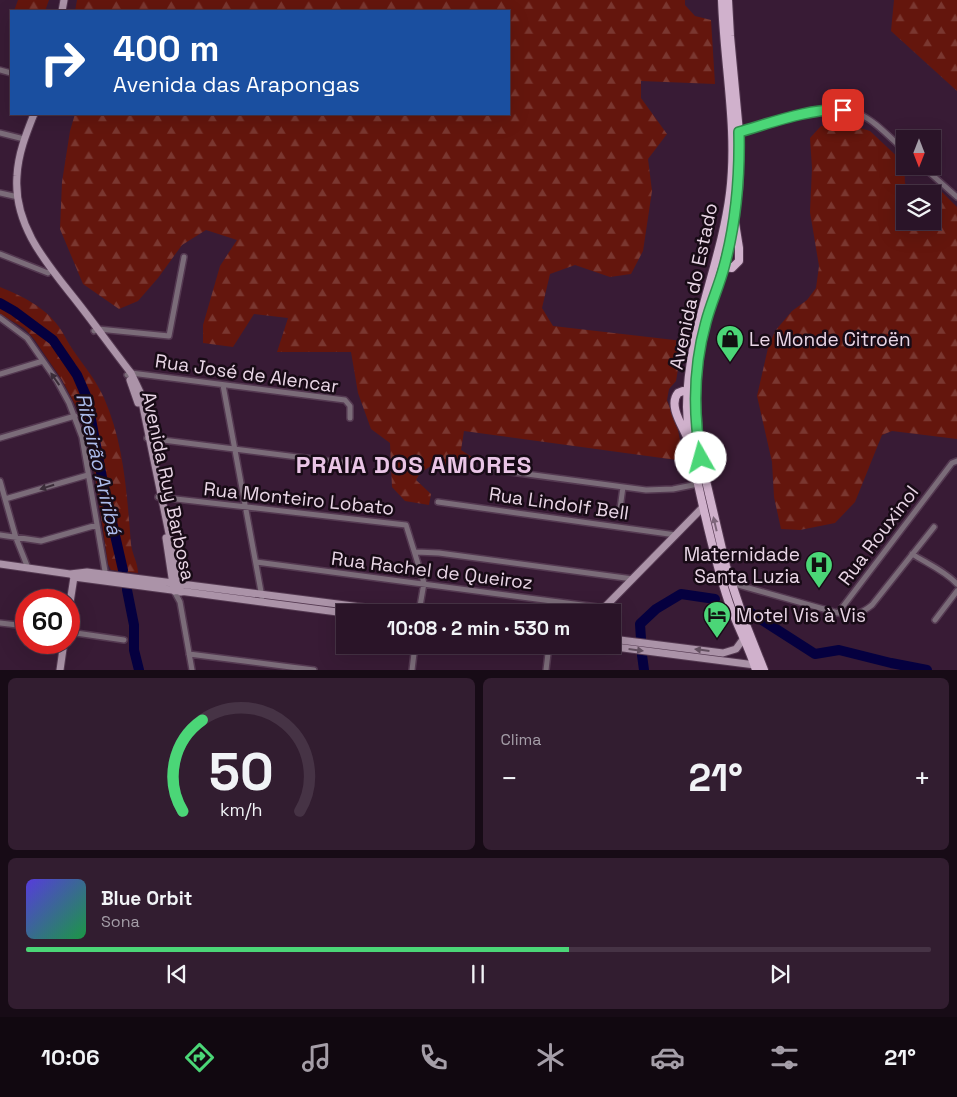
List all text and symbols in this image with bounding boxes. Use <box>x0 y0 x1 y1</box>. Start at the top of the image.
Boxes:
text: 400 m <box>113 27 219 71</box>
icon: right <box>30 30 95 95</box>
text: Avenida das Arapongas <box>113 70 360 98</box>
pin <box>822 89 864 131</box>
icon: arrive <box>829 96 857 124</box>
north arrow <box>896 130 941 175</box>
map controls <box>896 130 941 230</box>
button: layers <box>896 185 941 230</box>
street label: Avenida do Estado <box>664 200 723 372</box>
shop icon: Le Monde Citroën <box>715 324 745 363</box>
place label: Le Monde Citroën <box>749 327 911 352</box>
street label: Rua José de Alencar <box>153 348 340 399</box>
one-way arrow <box>50 372 60 385</box>
street label: Avenida Ruy Barbosa <box>136 389 201 583</box>
water label: Ribeirão Ariribá <box>70 391 128 538</box>
position arrow <box>674 431 726 483</box>
district label: PRAIA DOS AMORES <box>296 449 532 480</box>
street label: Rua Monteiro Lobato <box>202 476 395 521</box>
street label: Rua Rouxinol <box>833 480 924 590</box>
street label: Rua Lindolf Bell <box>487 481 631 526</box>
one-way arrow <box>39 483 54 491</box>
one-way arrow <box>711 516 719 531</box>
place label: Maternidade Santa Luzia <box>684 542 800 589</box>
street label: Rua Rachel de Queiroz <box>330 546 534 595</box>
hospital icon: Maternidade Santa Luzia <box>804 550 834 589</box>
speed limit sign: 60 <box>15 589 80 654</box>
hotel icon: Motel Vis à Vis <box>702 600 732 639</box>
place label: Motel Vis à Vis <box>736 603 866 628</box>
text: 10:08 · 2 min · 530 m <box>387 616 570 641</box>
one-way arrow <box>628 646 644 654</box>
one-way arrow <box>693 646 709 654</box>
text: Clima <box>501 729 542 750</box>
text: 50 <box>209 739 274 805</box>
text: 21° <box>688 754 743 802</box>
text: − <box>501 760 518 796</box>
text: + <box>914 760 931 796</box>
text: km/h <box>220 798 263 821</box>
text: Blue Orbit <box>101 886 192 911</box>
text: Sona <box>101 911 140 932</box>
icon: previous <box>163 960 191 988</box>
icon: pause <box>464 960 492 988</box>
icon: next <box>766 960 794 988</box>
icon: directions <box>182 1040 217 1075</box>
icon: music <box>299 1040 334 1075</box>
icon: phone <box>416 1040 451 1075</box>
icon: climate <box>533 1040 568 1075</box>
icon: car <box>650 1040 685 1075</box>
icon: filters <box>767 1040 802 1075</box>
text: 10:06 <box>41 1043 100 1071</box>
text: 21° <box>884 1043 916 1071</box>

